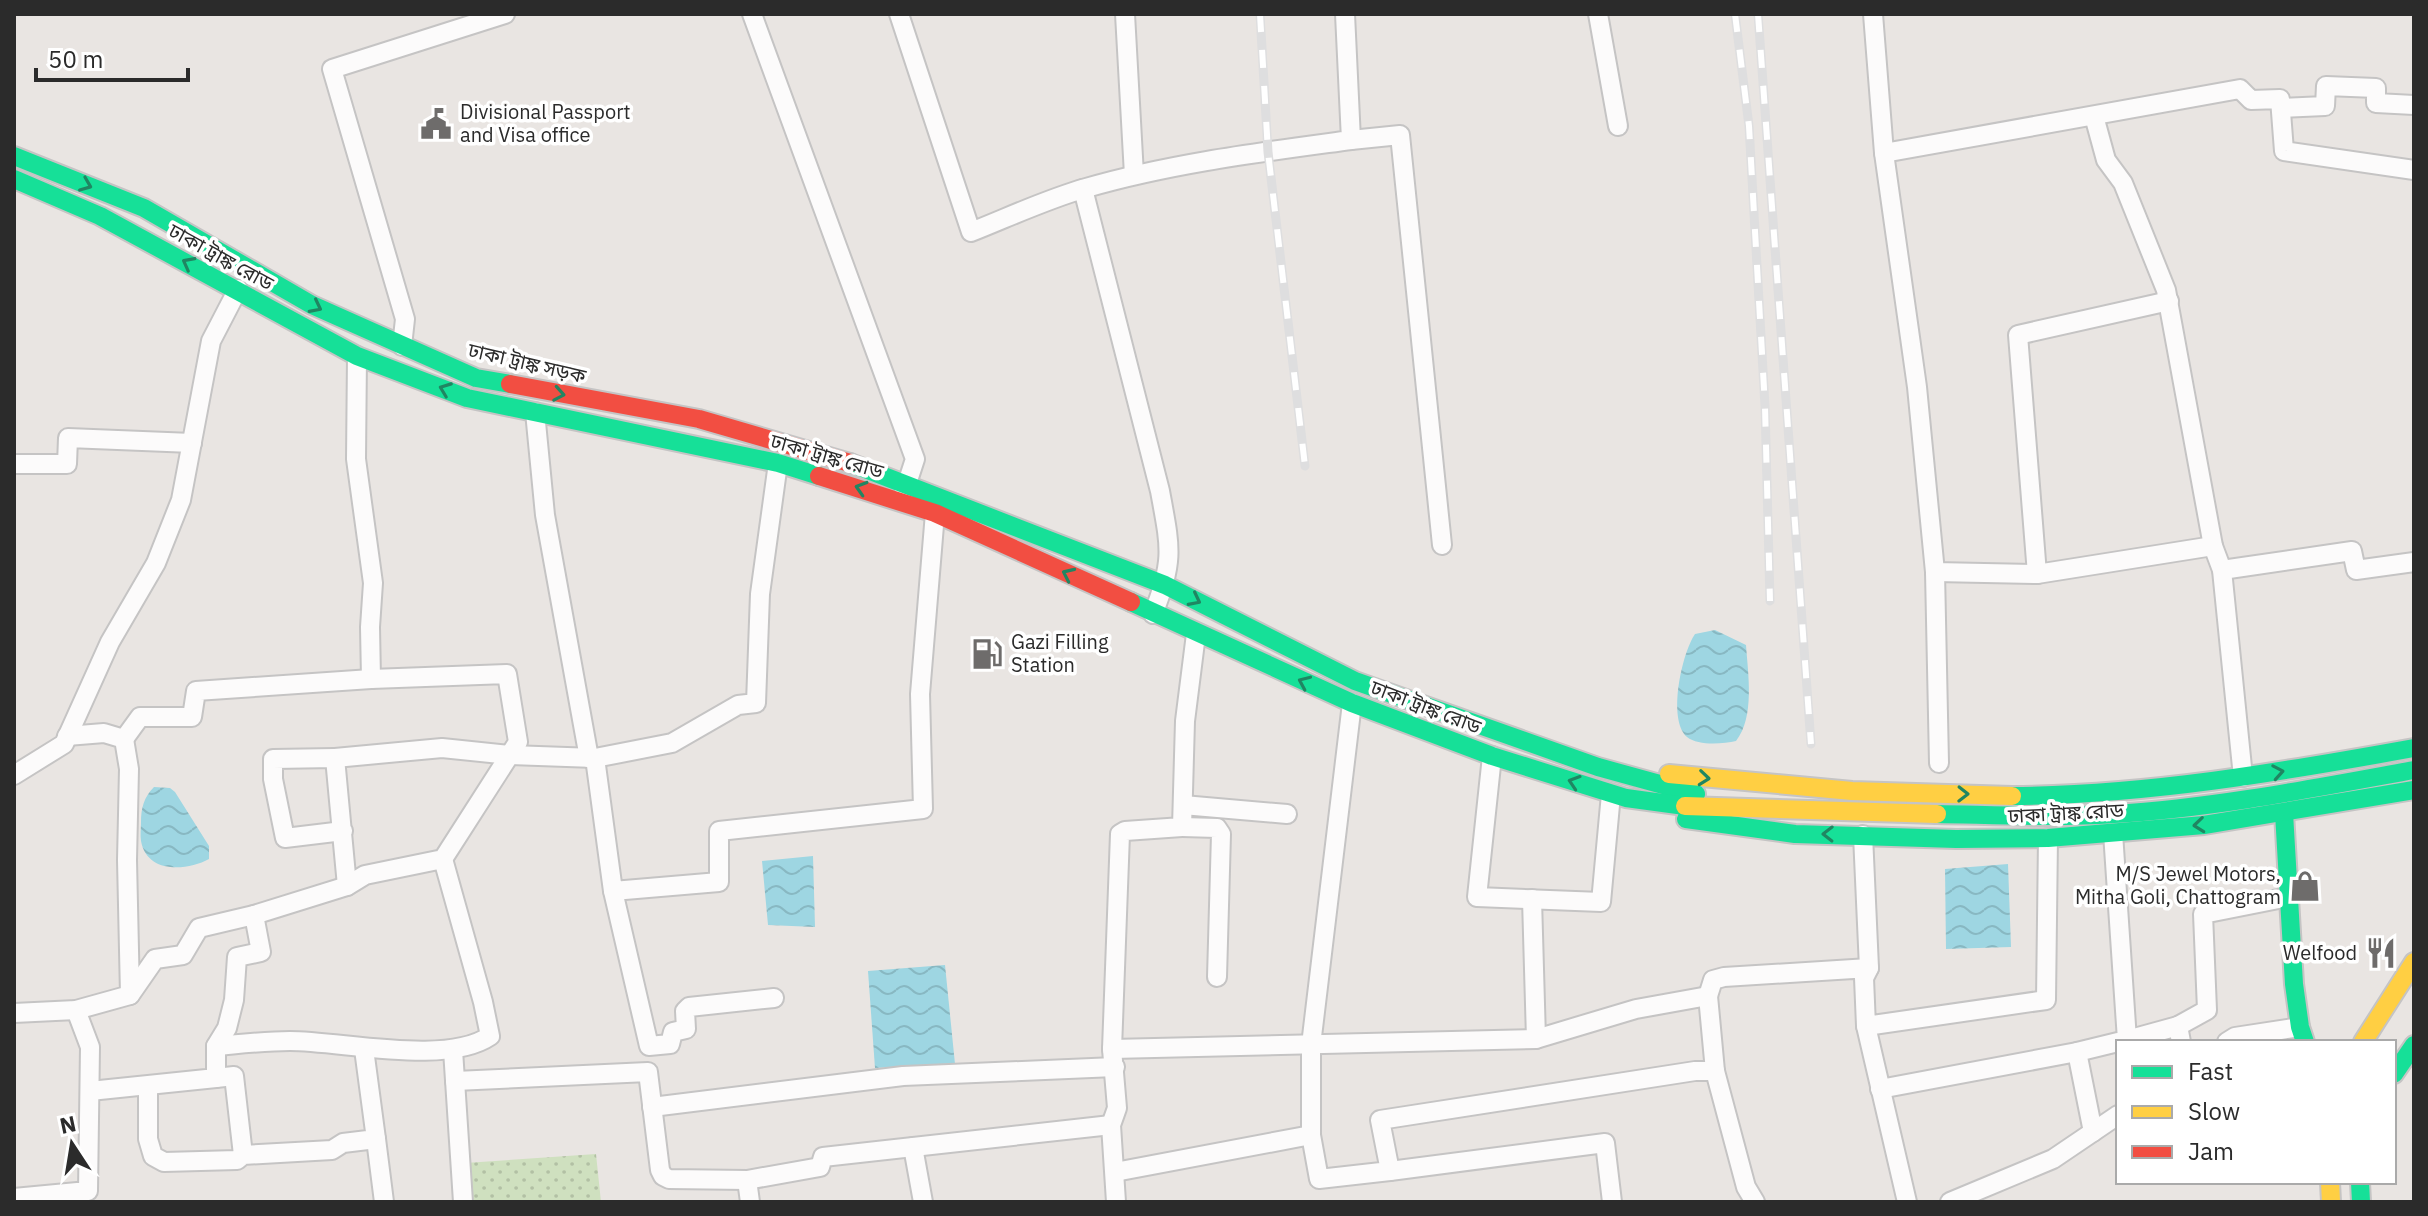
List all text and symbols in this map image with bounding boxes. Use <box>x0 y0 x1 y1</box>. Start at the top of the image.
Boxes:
scale bar <box>36 32 188 82</box>
text: 50 m <box>48 43 103 75</box>
place label: Divisional Passport and Visa office <box>460 98 631 148</box>
public building icon: Divisional Passport and Visa office <box>419 107 453 141</box>
one-way arrow <box>78 175 92 192</box>
street label: ঢাকা ট্রাঙ্ক রোড <box>163 216 279 297</box>
one-way arrow <box>181 257 196 272</box>
one-way arrow <box>307 297 322 312</box>
street label: ঢাকা ট্রাঙ্ক সড়ক <box>465 336 590 389</box>
one-way arrow <box>439 382 453 399</box>
one-way arrow <box>552 385 565 402</box>
street label: ঢাকা ট্রাঙ্ক রোড <box>767 426 887 485</box>
one-way arrow <box>855 482 869 498</box>
one-way arrow <box>1061 568 1076 584</box>
one-way arrow <box>1187 591 1202 606</box>
place label: Gazi Filling Station <box>1011 628 1109 678</box>
fuel station icon: Gazi Filling Station <box>970 637 1004 671</box>
street label: ঢাকা ট্রাঙ্ক রোড <box>1366 673 1486 740</box>
one-way arrow <box>1298 676 1312 692</box>
one-way arrow <box>2271 764 2284 781</box>
one-way arrow <box>1698 769 1711 786</box>
one-way arrow <box>1568 776 1582 792</box>
one-way arrow <box>1957 786 1970 803</box>
street label: ঢাকা ট্রাঙ্ক রোড <box>2006 796 2125 829</box>
one-way arrow <box>2192 817 2205 834</box>
one-way arrow <box>1821 826 1834 843</box>
place label: M/S Jewel Motors, Mitha Goli, Chattogram <box>2075 860 2281 910</box>
shop icon: M/S Jewel Motors, Mitha Goli, Chattogram <box>2288 869 2322 903</box>
restaurant icon: Welfood <box>2364 936 2398 970</box>
place label: Welfood <box>2283 939 2357 966</box>
legend <box>2116 1040 2396 1184</box>
text: Fast <box>2188 1055 2233 1087</box>
text: Slow <box>2188 1095 2240 1127</box>
north arrow <box>32 1104 112 1184</box>
text: N <box>57 1108 79 1140</box>
text: Jam <box>2188 1135 2234 1167</box>

